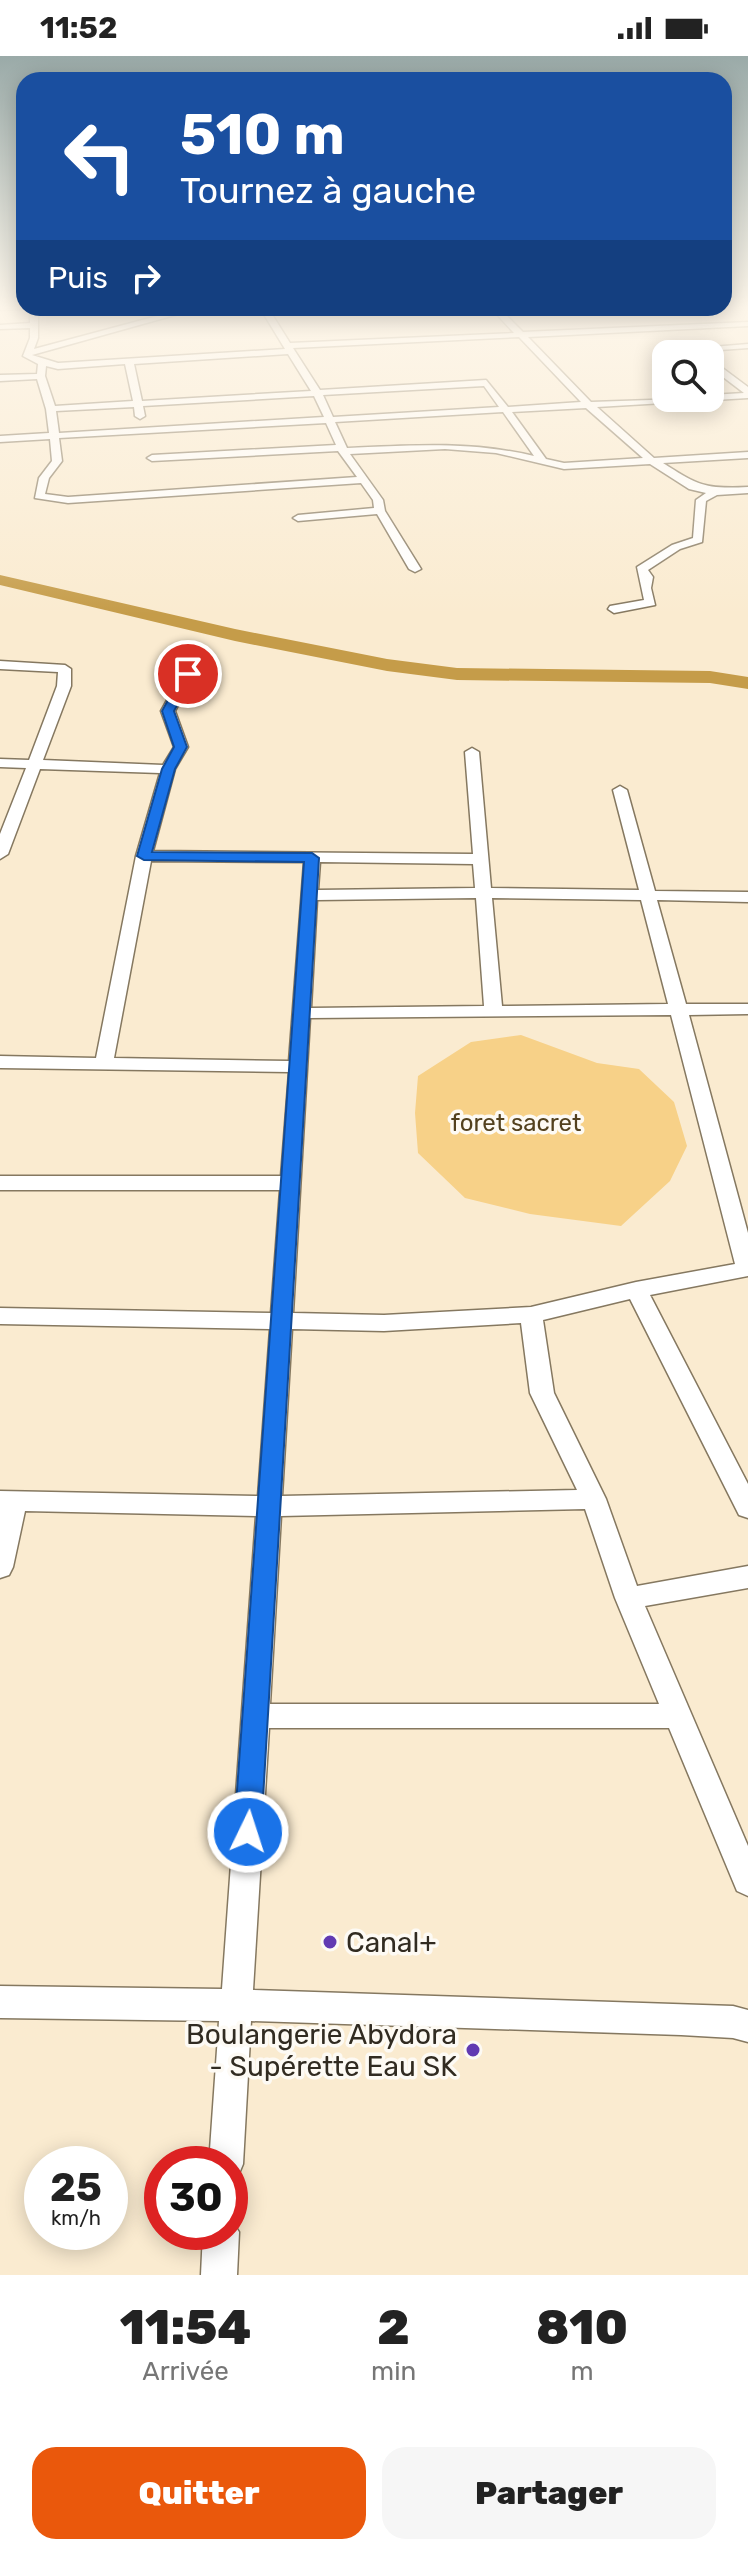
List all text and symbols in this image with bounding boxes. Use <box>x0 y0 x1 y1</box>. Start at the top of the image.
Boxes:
text: 11:52 <box>40 10 117 46</box>
text: 510 m <box>180 102 345 168</box>
icon: left <box>48 104 152 208</box>
text: Tournez à gauche <box>180 169 476 212</box>
icon: right <box>124 256 168 300</box>
text: Puis <box>48 260 108 296</box>
map controls <box>652 340 724 412</box>
button: search <box>652 340 724 412</box>
pin <box>154 640 222 708</box>
icon: arrive <box>166 652 210 696</box>
park label: foret sacret <box>451 1109 581 1137</box>
position arrow <box>206 1790 290 1874</box>
place label: Canal+ <box>346 1926 437 1959</box>
marker: Canal+ <box>321 1933 339 1951</box>
place label: Boulangerie Abydora - Supérette Eau SK <box>186 2018 457 2083</box>
marker: Boulangerie Abydora - Supérette Eau SK <box>464 2041 482 2059</box>
speed limit sign: 30 <box>144 2146 248 2250</box>
text: 25 <box>50 2164 102 2211</box>
text: km/h <box>51 2206 101 2230</box>
text: 11:54 <box>120 2299 251 2356</box>
text: 2 <box>377 2299 410 2356</box>
text: 810 <box>536 2299 628 2356</box>
text: Arrivée <box>142 2356 229 2387</box>
text: min <box>371 2356 416 2387</box>
text: m <box>571 2356 594 2387</box>
button: Quitter <box>32 2447 366 2539</box>
button: Partager <box>382 2447 716 2539</box>

